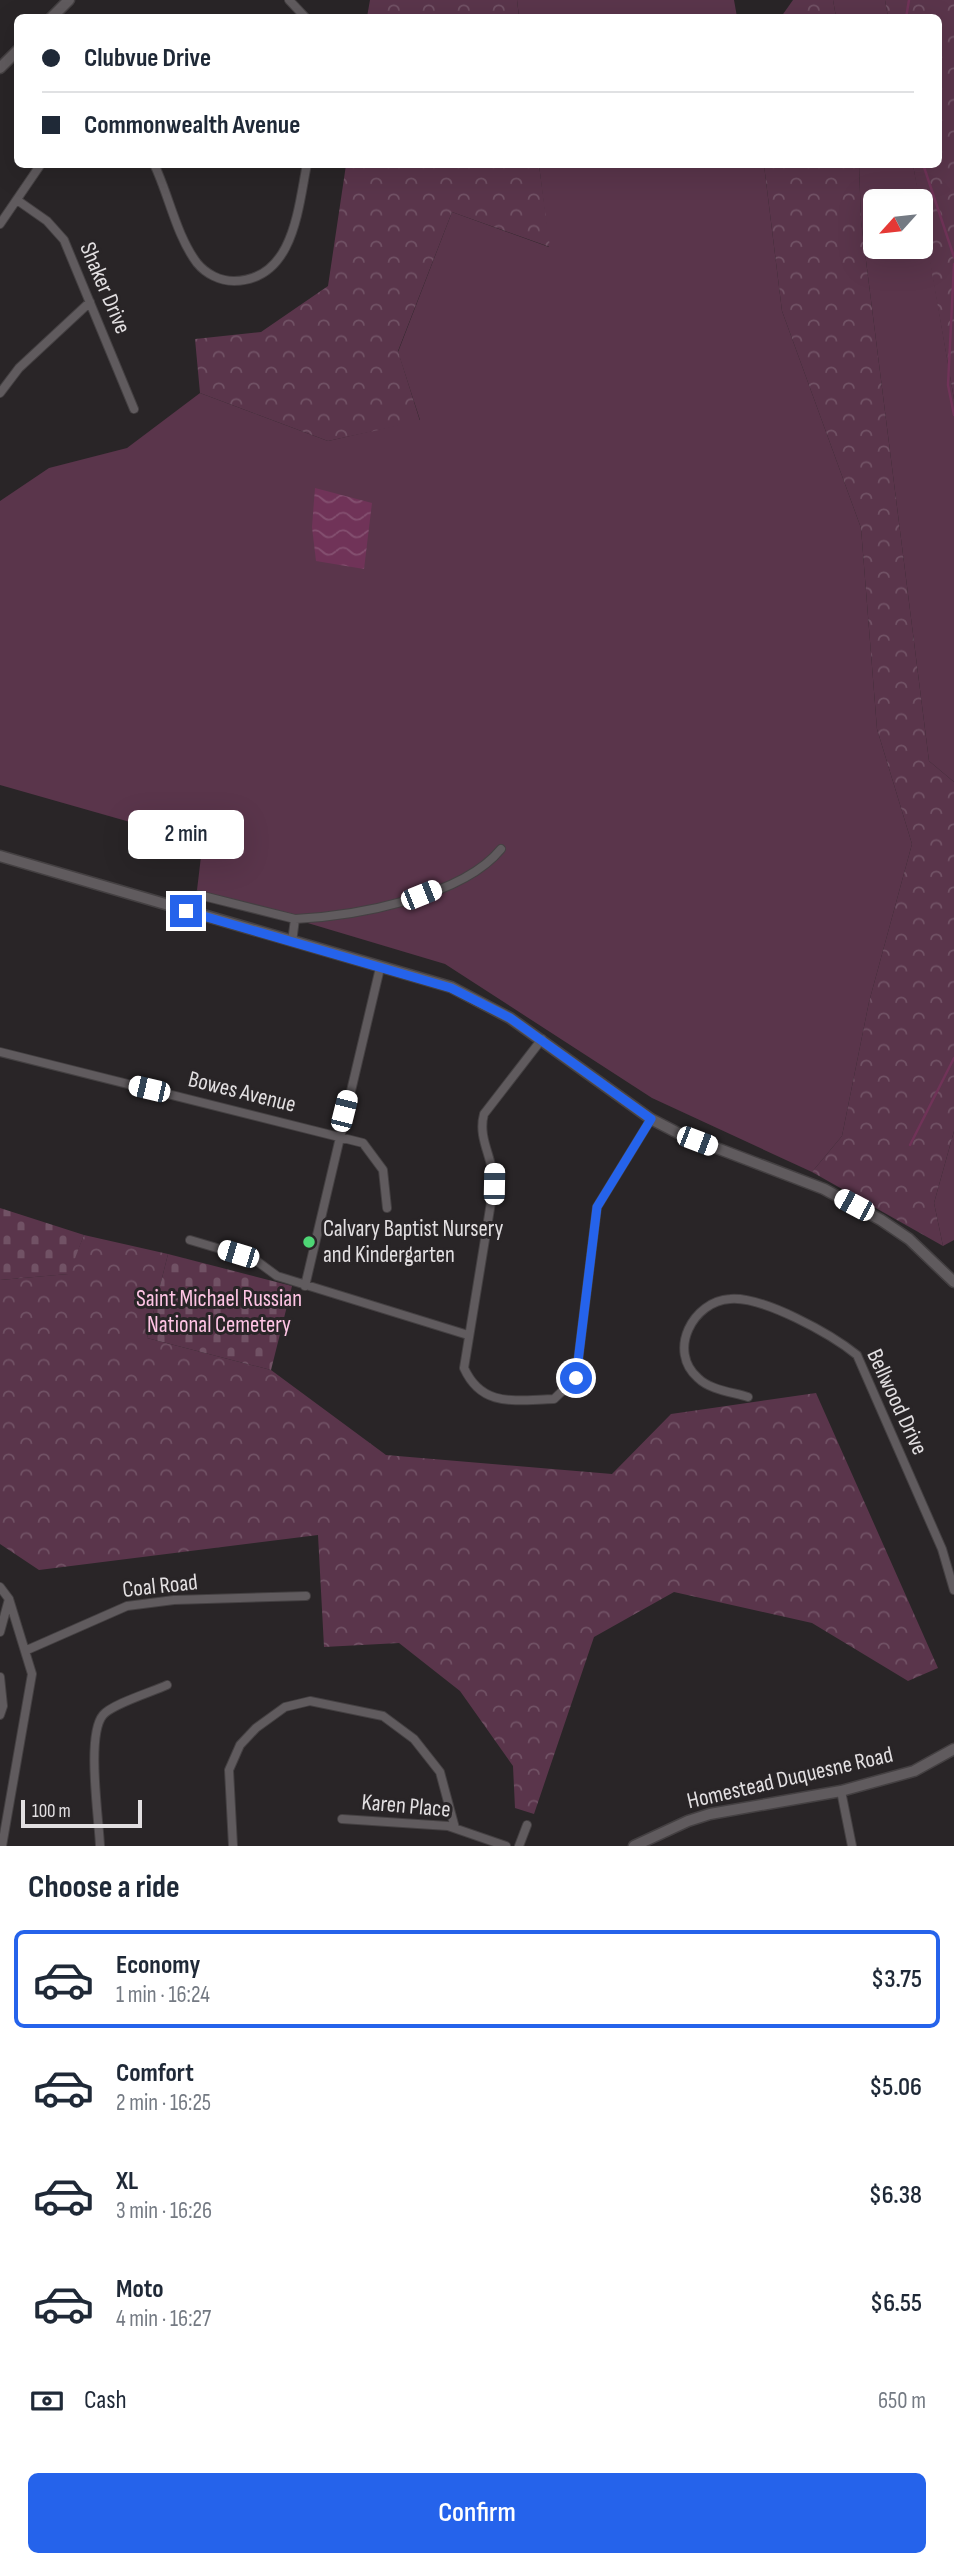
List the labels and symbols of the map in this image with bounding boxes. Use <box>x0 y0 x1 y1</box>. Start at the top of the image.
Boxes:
north arrow <box>863 189 933 259</box>
street label: Shaker Drive <box>73 238 137 338</box>
callout: 2 min <box>128 810 244 858</box>
car <box>398 877 445 913</box>
route end <box>170 895 202 927</box>
street label: Bowes Avenue <box>185 1065 299 1119</box>
car <box>127 1074 172 1104</box>
car <box>329 1088 360 1134</box>
car <box>674 1124 721 1158</box>
car <box>484 1163 505 1205</box>
car <box>831 1186 878 1224</box>
place label: Calvary Baptist Nursery and Kindergarten <box>323 1215 503 1269</box>
marker: Calvary Baptist Nursery and Kindergarten <box>301 1234 317 1250</box>
car <box>215 1238 262 1270</box>
park label: Saint Michael Russian National Cemetery <box>136 1285 302 1339</box>
street label: Bellwood Drive <box>860 1345 934 1459</box>
route start <box>560 1362 592 1394</box>
street label: Coal Road <box>121 1568 199 1604</box>
street label: Homestead Duquesne Road <box>684 1741 896 1815</box>
street label: Karen Place <box>360 1788 452 1824</box>
scale bar <box>21 1797 142 1829</box>

